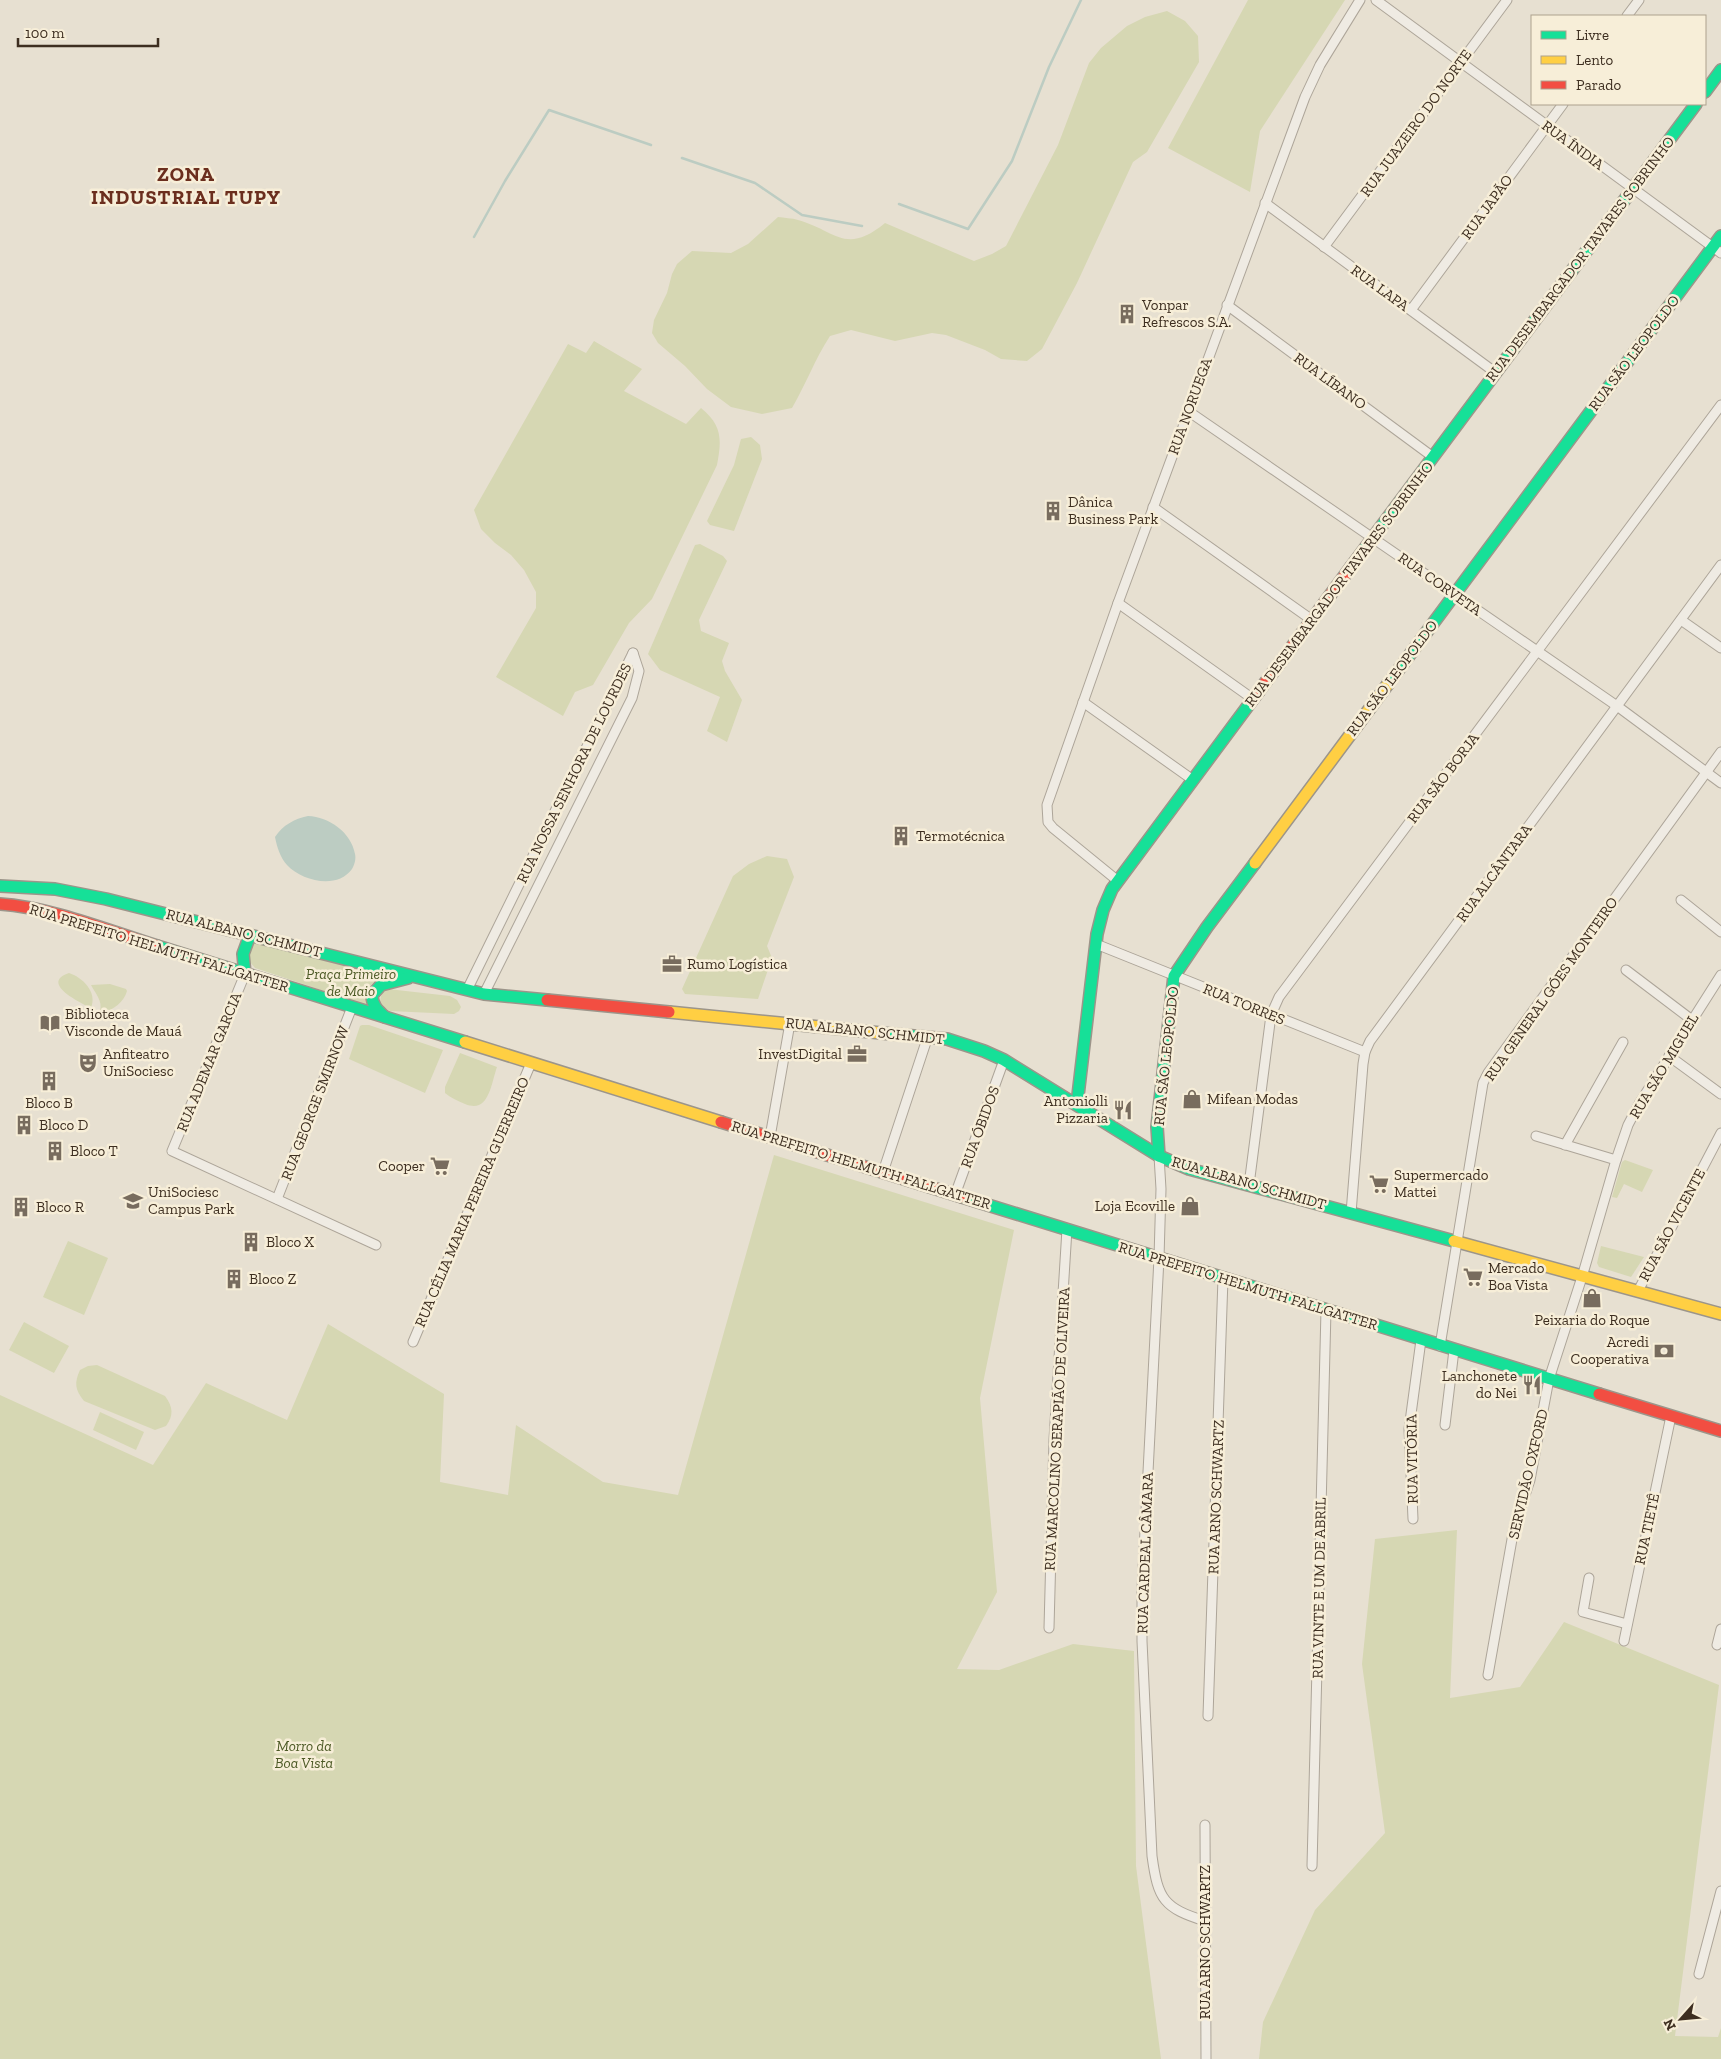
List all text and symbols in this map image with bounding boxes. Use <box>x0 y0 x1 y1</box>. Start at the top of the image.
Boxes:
scale bar <box>18 15 158 47</box>
legend <box>1531 15 1706 105</box>
text: 100 m <box>25 24 64 42</box>
text: Livre <box>1576 26 1609 44</box>
street label: RUA JUAZEIRO DO NORTE <box>1356 46 1476 200</box>
text: Lento <box>1576 51 1613 69</box>
text: Parado <box>1576 76 1622 94</box>
street label: RUA ÍNDIA <box>1538 116 1608 174</box>
street label: RUA DESEMBARGADOR TAVARES SOBRINHO <box>1482 133 1678 385</box>
district label: ZONA INDUSTRIAL TUPY <box>91 162 281 209</box>
street label: RUA JAPÃO <box>1457 171 1517 243</box>
street label: RUA LAPA <box>1347 261 1413 315</box>
street label: RUA SÃO LEOPOLDO <box>1585 292 1683 414</box>
place label: Vonpar Refrescos S.A. <box>1141 296 1231 331</box>
building icon: Vonpar Refrescos S.A. <box>1116 303 1138 325</box>
street label: RUA LÍBANO <box>1290 349 1370 413</box>
street label: RUA NORUEGA <box>1164 355 1216 457</box>
street label: RUA DESEMBARGADOR TAVARES SOBRINHO <box>1241 458 1437 710</box>
place label: Dânica Business Park <box>1068 493 1158 528</box>
building icon: Dânica Business Park <box>1042 500 1064 522</box>
street label: RUA CORVETA <box>1395 549 1485 620</box>
street label: RUA SÃO LEOPOLDO <box>1343 617 1441 739</box>
street label: RUA NOSSA SENHORA DE LOURDES <box>513 660 635 886</box>
street label: RUA SÃO BORJA <box>1403 729 1483 827</box>
street label: RUA ALCÂNTARA <box>1452 820 1536 926</box>
building icon: Termotécnica <box>890 825 912 847</box>
place label: Termotécnica <box>916 827 1005 845</box>
street label: RUA GENERAL GÓES MONTEIRO <box>1480 894 1622 1084</box>
street label: RUA PREFEITO HELMUTH FALLGATTER <box>27 900 291 996</box>
street label: RUA ALBANO SCHMIDT <box>164 905 324 961</box>
office icon: Rumo Logística <box>661 953 683 975</box>
place label: Rumo Logística <box>687 955 788 973</box>
park label: Praça Primeiro de Maio <box>306 965 396 1000</box>
street label: RUA TORRES <box>1200 979 1288 1029</box>
street label: RUA SÃO LEOPOLDO <box>1150 985 1182 1127</box>
street label: RUA ADEMAR GARCIA <box>173 989 245 1135</box>
place label: Biblioteca Visconde de Mauá <box>64 1005 182 1040</box>
street label: RUA SÃO MIGUEL <box>1626 1010 1702 1122</box>
library icon: Biblioteca Visconde de Mauá <box>39 1012 61 1034</box>
street label: RUA ALBANO SCHMIDT <box>785 1014 945 1048</box>
street label: RUA GEORGE SMIRNOW <box>277 1023 353 1183</box>
office icon: InvestDigital <box>846 1043 868 1065</box>
place label: Anfiteatro UniSociesc <box>103 1045 174 1080</box>
place label: InvestDigital <box>758 1045 842 1063</box>
theatre icon: Anfiteatro UniSociesc <box>77 1052 99 1074</box>
building icon: Bloco B <box>38 1070 60 1092</box>
street label: RUA CÉLIA MARIA PEREIRA GUERREIRO <box>411 1074 533 1330</box>
street label: RUA ÓBIDOS <box>957 1084 1003 1170</box>
shop icon: Mifean Modas <box>1181 1088 1203 1110</box>
place label: Mifean Modas <box>1207 1090 1298 1108</box>
place label: Antoniolli Pizzaria <box>1044 1092 1108 1127</box>
place label: Bloco B <box>25 1094 73 1112</box>
restaurant icon: Antoniolli Pizzaria <box>1112 1099 1134 1121</box>
building icon: Bloco D <box>13 1114 35 1136</box>
place label: Bloco D <box>39 1116 88 1134</box>
street label: RUA PREFEITO HELMUTH FALLGATTER <box>729 1117 993 1213</box>
building icon: Bloco T <box>44 1140 66 1162</box>
place label: Bloco T <box>70 1142 118 1160</box>
street label: RUA ALBANO SCHMIDT <box>1170 1152 1328 1214</box>
supermarket icon: Cooper <box>429 1155 451 1177</box>
place label: Cooper <box>378 1157 425 1175</box>
place label: Supermercado Mattei <box>1394 1166 1489 1201</box>
street label: RUA SÃO VICENTE <box>1635 1166 1709 1284</box>
supermarket icon: Supermercado Mattei <box>1368 1173 1390 1195</box>
place label: UniSociesc Campus Park <box>148 1183 234 1218</box>
school or university icon: UniSociesc Campus Park <box>122 1190 144 1212</box>
shop icon: Loja Ecoville <box>1179 1195 1201 1217</box>
building icon: Bloco R <box>10 1196 32 1218</box>
place label: Loja Ecoville <box>1095 1197 1175 1215</box>
place label: Bloco R <box>36 1198 85 1216</box>
building icon: Bloco X <box>240 1231 262 1253</box>
place label: Bloco X <box>266 1233 314 1251</box>
street label: RUA PREFEITO HELMUTH FALLGATTER <box>1116 1238 1380 1334</box>
place label: Mercado Boa Vista <box>1488 1259 1548 1294</box>
supermarket icon: Mercado Boa Vista <box>1462 1266 1484 1288</box>
building icon: Bloco Z <box>223 1268 245 1290</box>
place label: Bloco Z <box>249 1270 297 1288</box>
street label: RUA MARCOLINO SERAPIÃO DE OLIVEIRA <box>1041 1286 1073 1571</box>
shop icon: Peixaria do Roque <box>1581 1287 1603 1309</box>
place label: Peixaria do Roque <box>1534 1311 1650 1329</box>
place label: Acredi Cooperativa <box>1571 1333 1649 1368</box>
bank icon: Acredi Cooperativa <box>1653 1340 1675 1362</box>
place label: Lanchonete do Nei <box>1442 1367 1517 1402</box>
restaurant icon: Lanchonete do Nei <box>1521 1374 1543 1396</box>
street label: SERVIDÃO OXFORD <box>1504 1407 1552 1541</box>
street label: RUA VITÓRIA <box>1402 1414 1422 1504</box>
street label: RUA ARNO SCHWARTZ <box>1204 1419 1228 1575</box>
street label: RUA CARDEAL CÂMARA <box>1133 1471 1157 1634</box>
street label: RUA TIETÊ <box>1631 1491 1663 1566</box>
street label: RUA VINTE E UM DE ABRIL <box>1308 1497 1330 1679</box>
park label: Morro da Boa Vista <box>275 1737 333 1772</box>
street label: RUA ARNO SCHWARTZ <box>1196 1864 1214 2019</box>
north arrow <box>1656 1994 1706 2044</box>
text: N <box>1660 2016 1680 2033</box>

